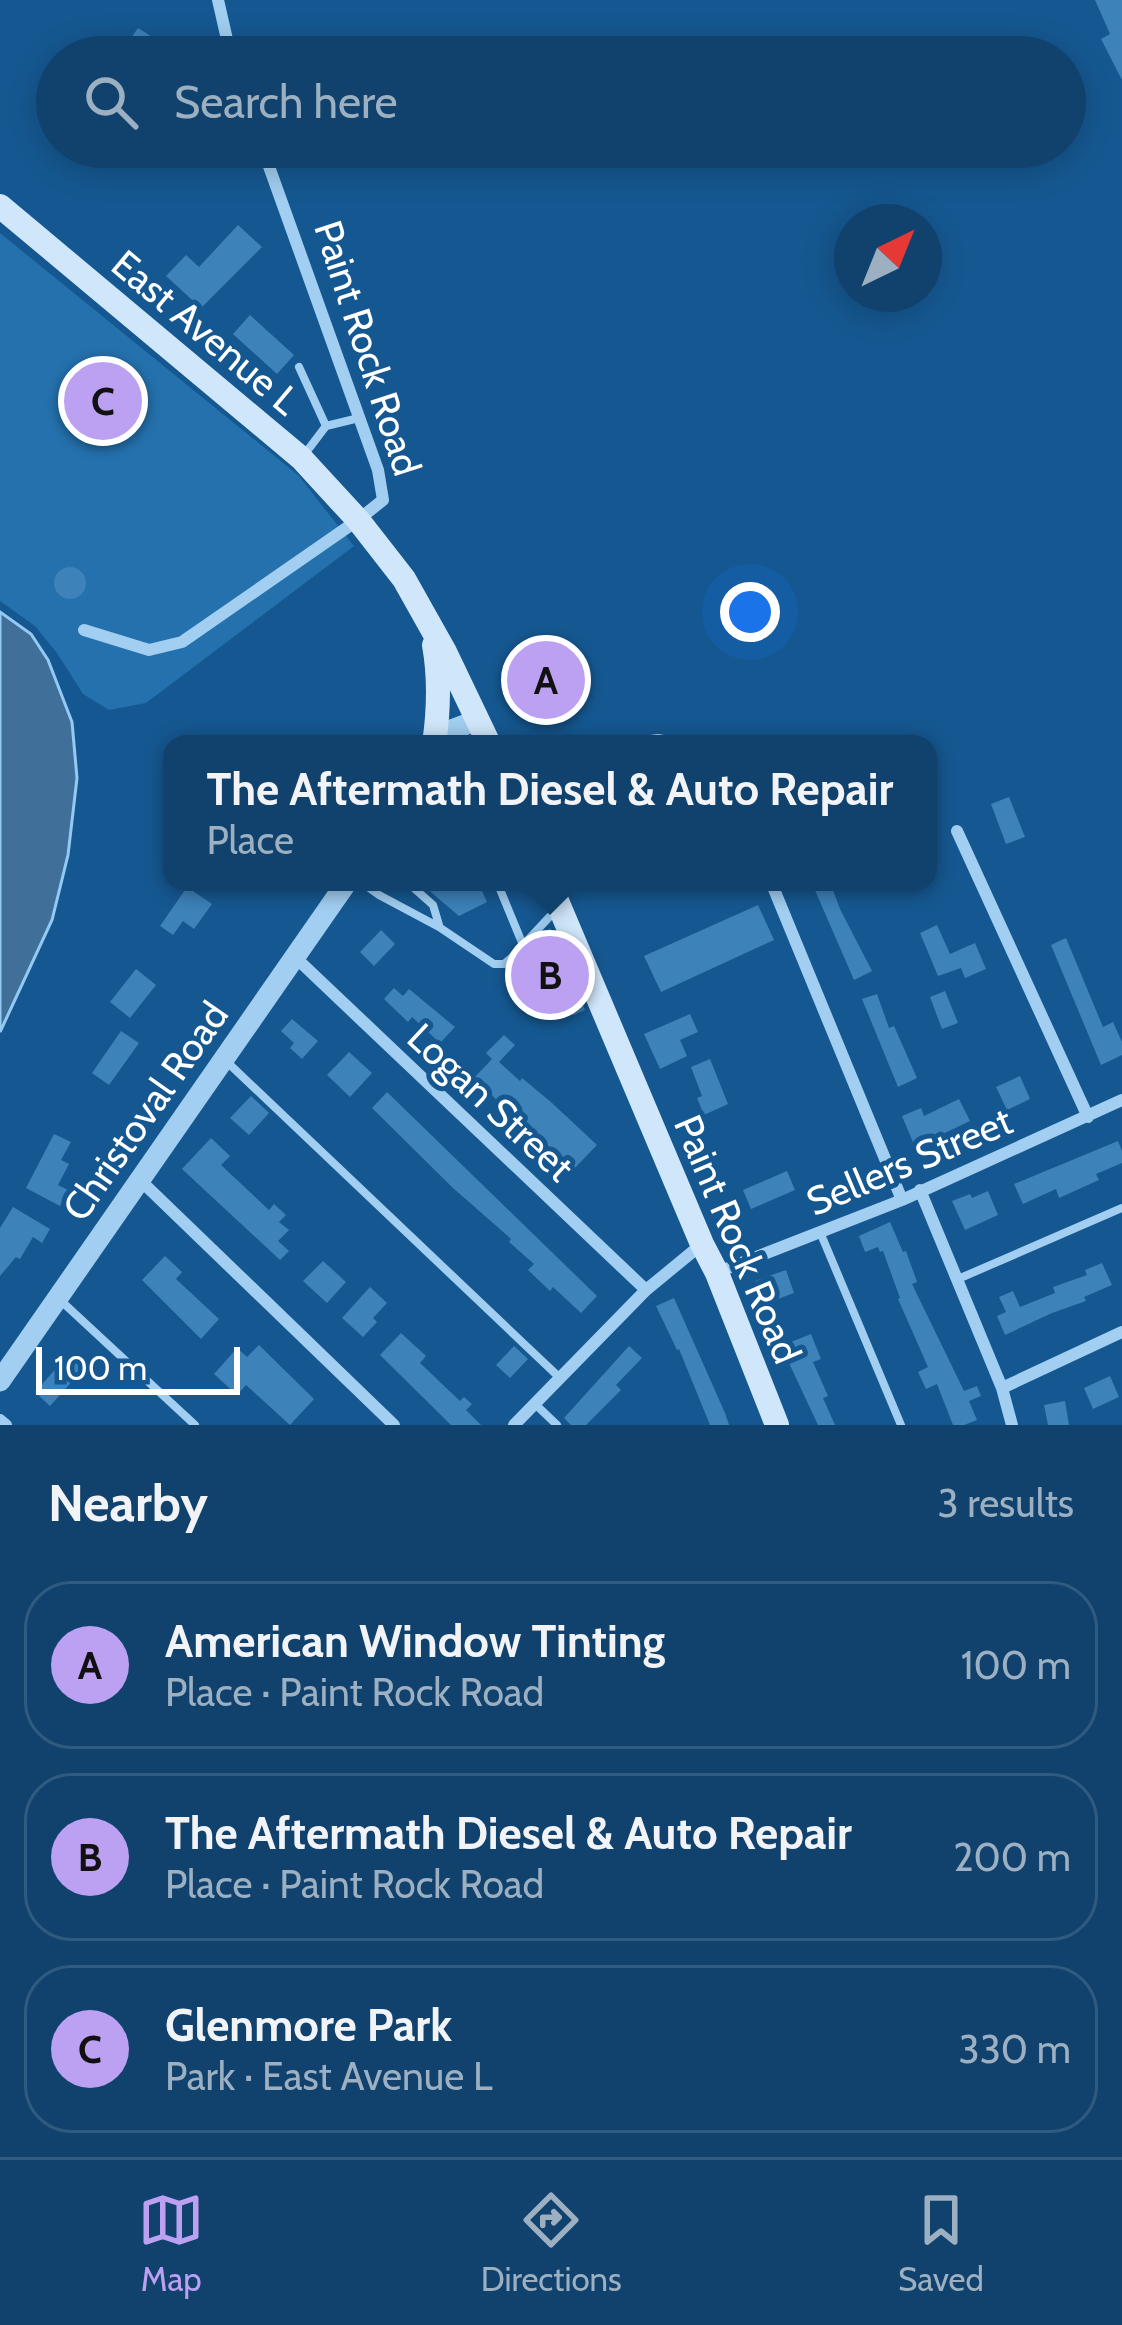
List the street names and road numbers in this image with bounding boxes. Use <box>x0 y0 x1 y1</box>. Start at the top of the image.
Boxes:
street label: Paint Rock Road <box>304 215 432 481</box>
street label: East Avenue L <box>102 240 310 425</box>
street label: Christoval Road <box>52 992 238 1230</box>
street label: Logan Street <box>398 1013 584 1191</box>
street label: Sellers Street <box>799 1096 1019 1226</box>
street label: Paint Rock Road <box>664 1108 812 1370</box>

